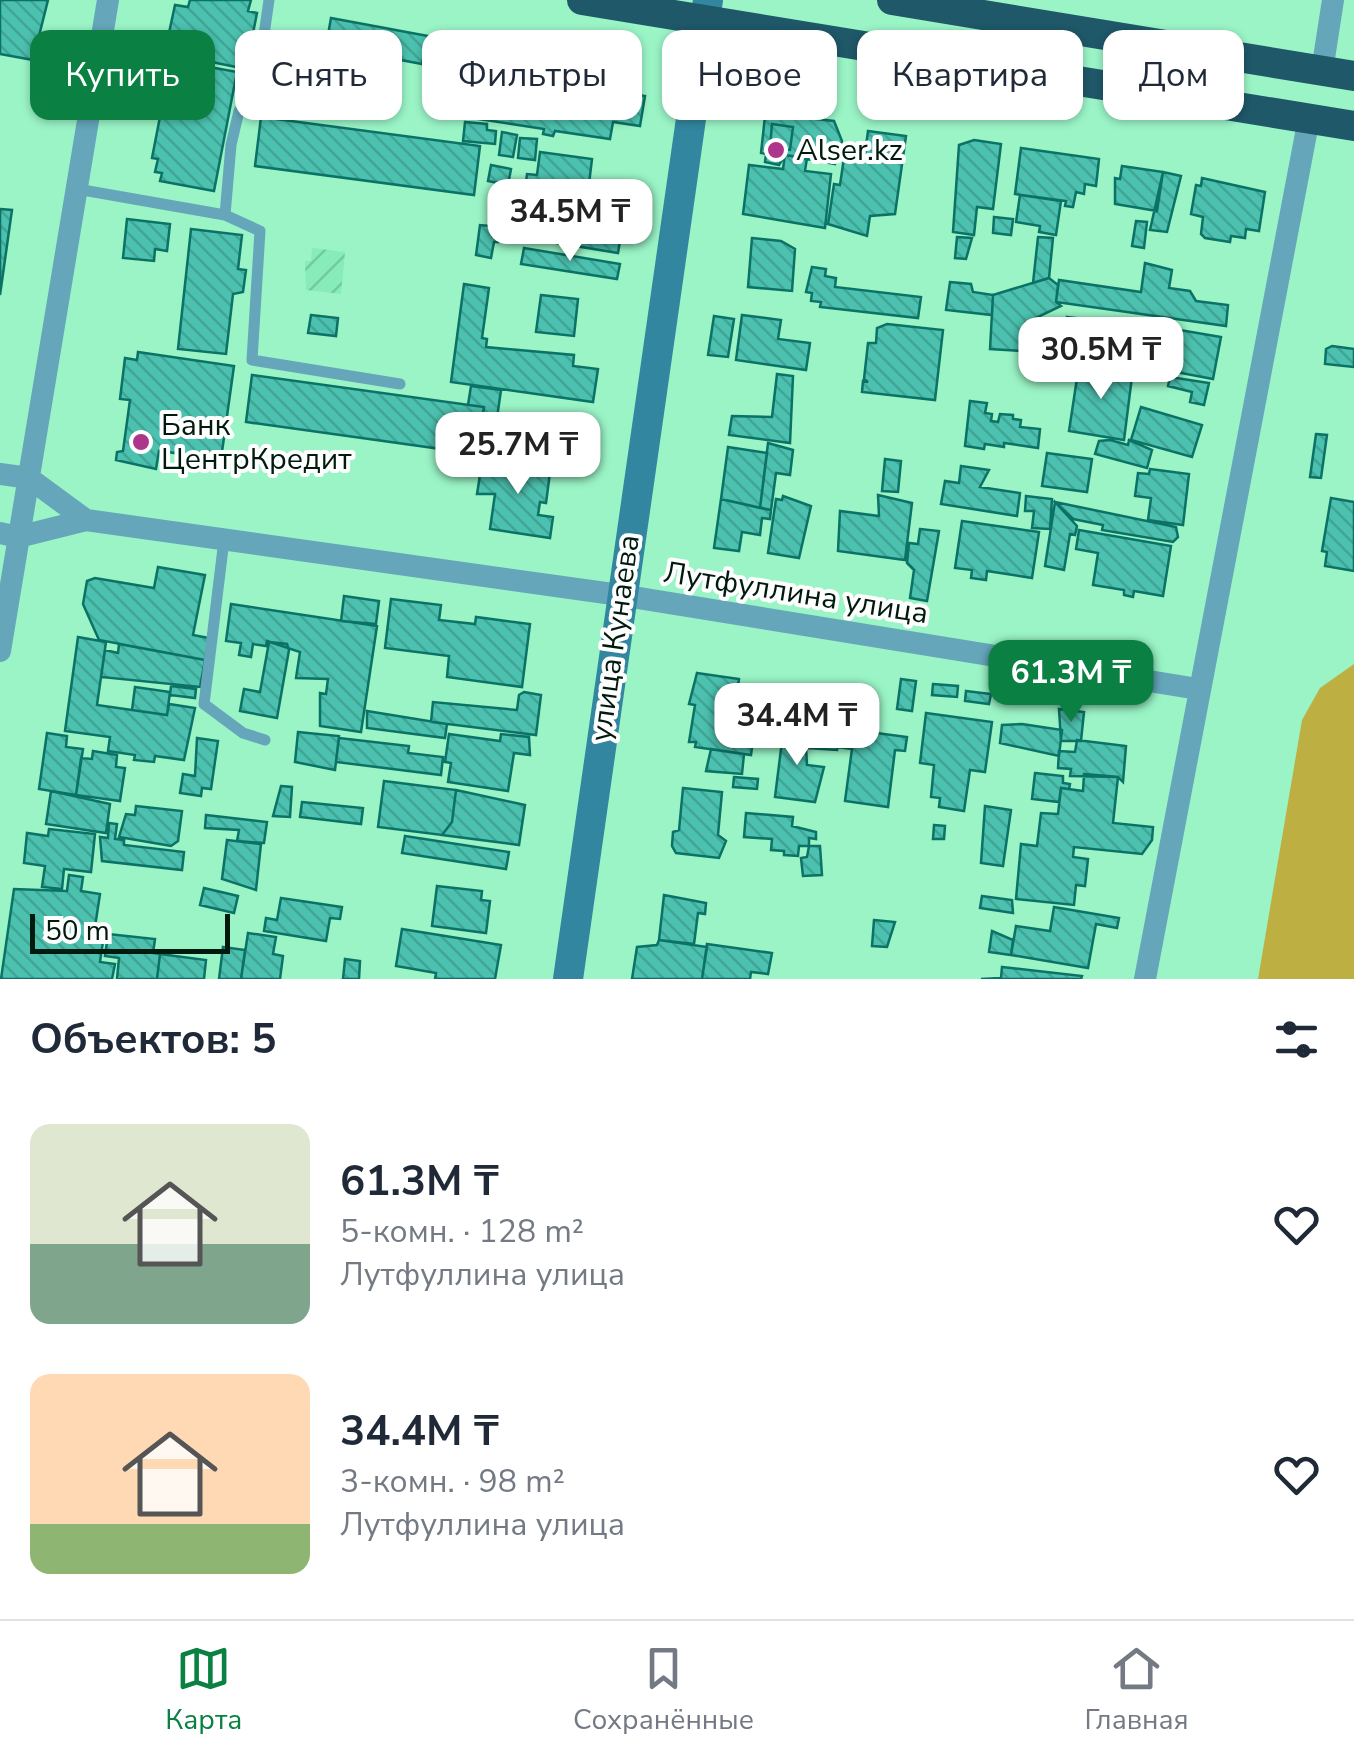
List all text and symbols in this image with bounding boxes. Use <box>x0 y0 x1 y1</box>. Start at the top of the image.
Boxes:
chip: Купить <box>30 30 215 120</box>
chip: Снять <box>235 30 402 120</box>
chip: Фильтры <box>422 30 642 120</box>
chip: Новое <box>662 30 837 120</box>
chip: Квартира <box>857 30 1083 120</box>
chip: Дом <box>1103 30 1244 120</box>
place label: Alser.kz <box>796 130 903 171</box>
marker: Alser.kz <box>765 139 787 161</box>
pin: 34.5M ₸ <box>478 179 662 264</box>
text: 34.5M ₸ <box>509 190 631 233</box>
pin: 30.5M ₸ <box>1009 317 1193 402</box>
text: 30.5M ₸ <box>1040 328 1162 371</box>
place label: Банк ЦентрКредит <box>161 405 352 480</box>
pin: 25.7M ₸ <box>426 412 610 497</box>
text: 25.7M ₸ <box>457 423 579 466</box>
marker: Банк ЦентрКредит <box>130 431 152 453</box>
street label: улица Кунаева <box>580 532 650 744</box>
street label: Лутфуллина улица <box>661 552 931 634</box>
pin: 61.3M ₸ <box>979 640 1163 725</box>
text: 61.3M ₸ <box>1010 651 1132 694</box>
pin: 34.4M ₸ <box>705 683 889 768</box>
text: 34.4M ₸ <box>736 694 858 737</box>
scale bar <box>30 909 230 954</box>
text: 50 m <box>45 912 110 950</box>
text: Объектов: 5 <box>30 1011 276 1068</box>
icon: filters <box>1269 1012 1324 1067</box>
text: 61.3M ₸ <box>340 1153 499 1210</box>
icon: home <box>110 1164 230 1284</box>
icon: heart <box>1269 1197 1324 1252</box>
text: 5-комн. · 128 m² <box>340 1210 584 1253</box>
text: Лутфуллина улица <box>340 1253 625 1296</box>
text: 34.4M ₸ <box>340 1403 499 1460</box>
icon: home <box>110 1414 230 1534</box>
icon: heart <box>1269 1447 1324 1502</box>
text: 3-комн. · 98 m² <box>340 1460 565 1503</box>
text: Лутфуллина улица <box>340 1503 625 1546</box>
tab: Карта <box>165 1641 242 1739</box>
tab: Сохранённые <box>573 1641 754 1739</box>
tab: Главная <box>1084 1641 1189 1739</box>

